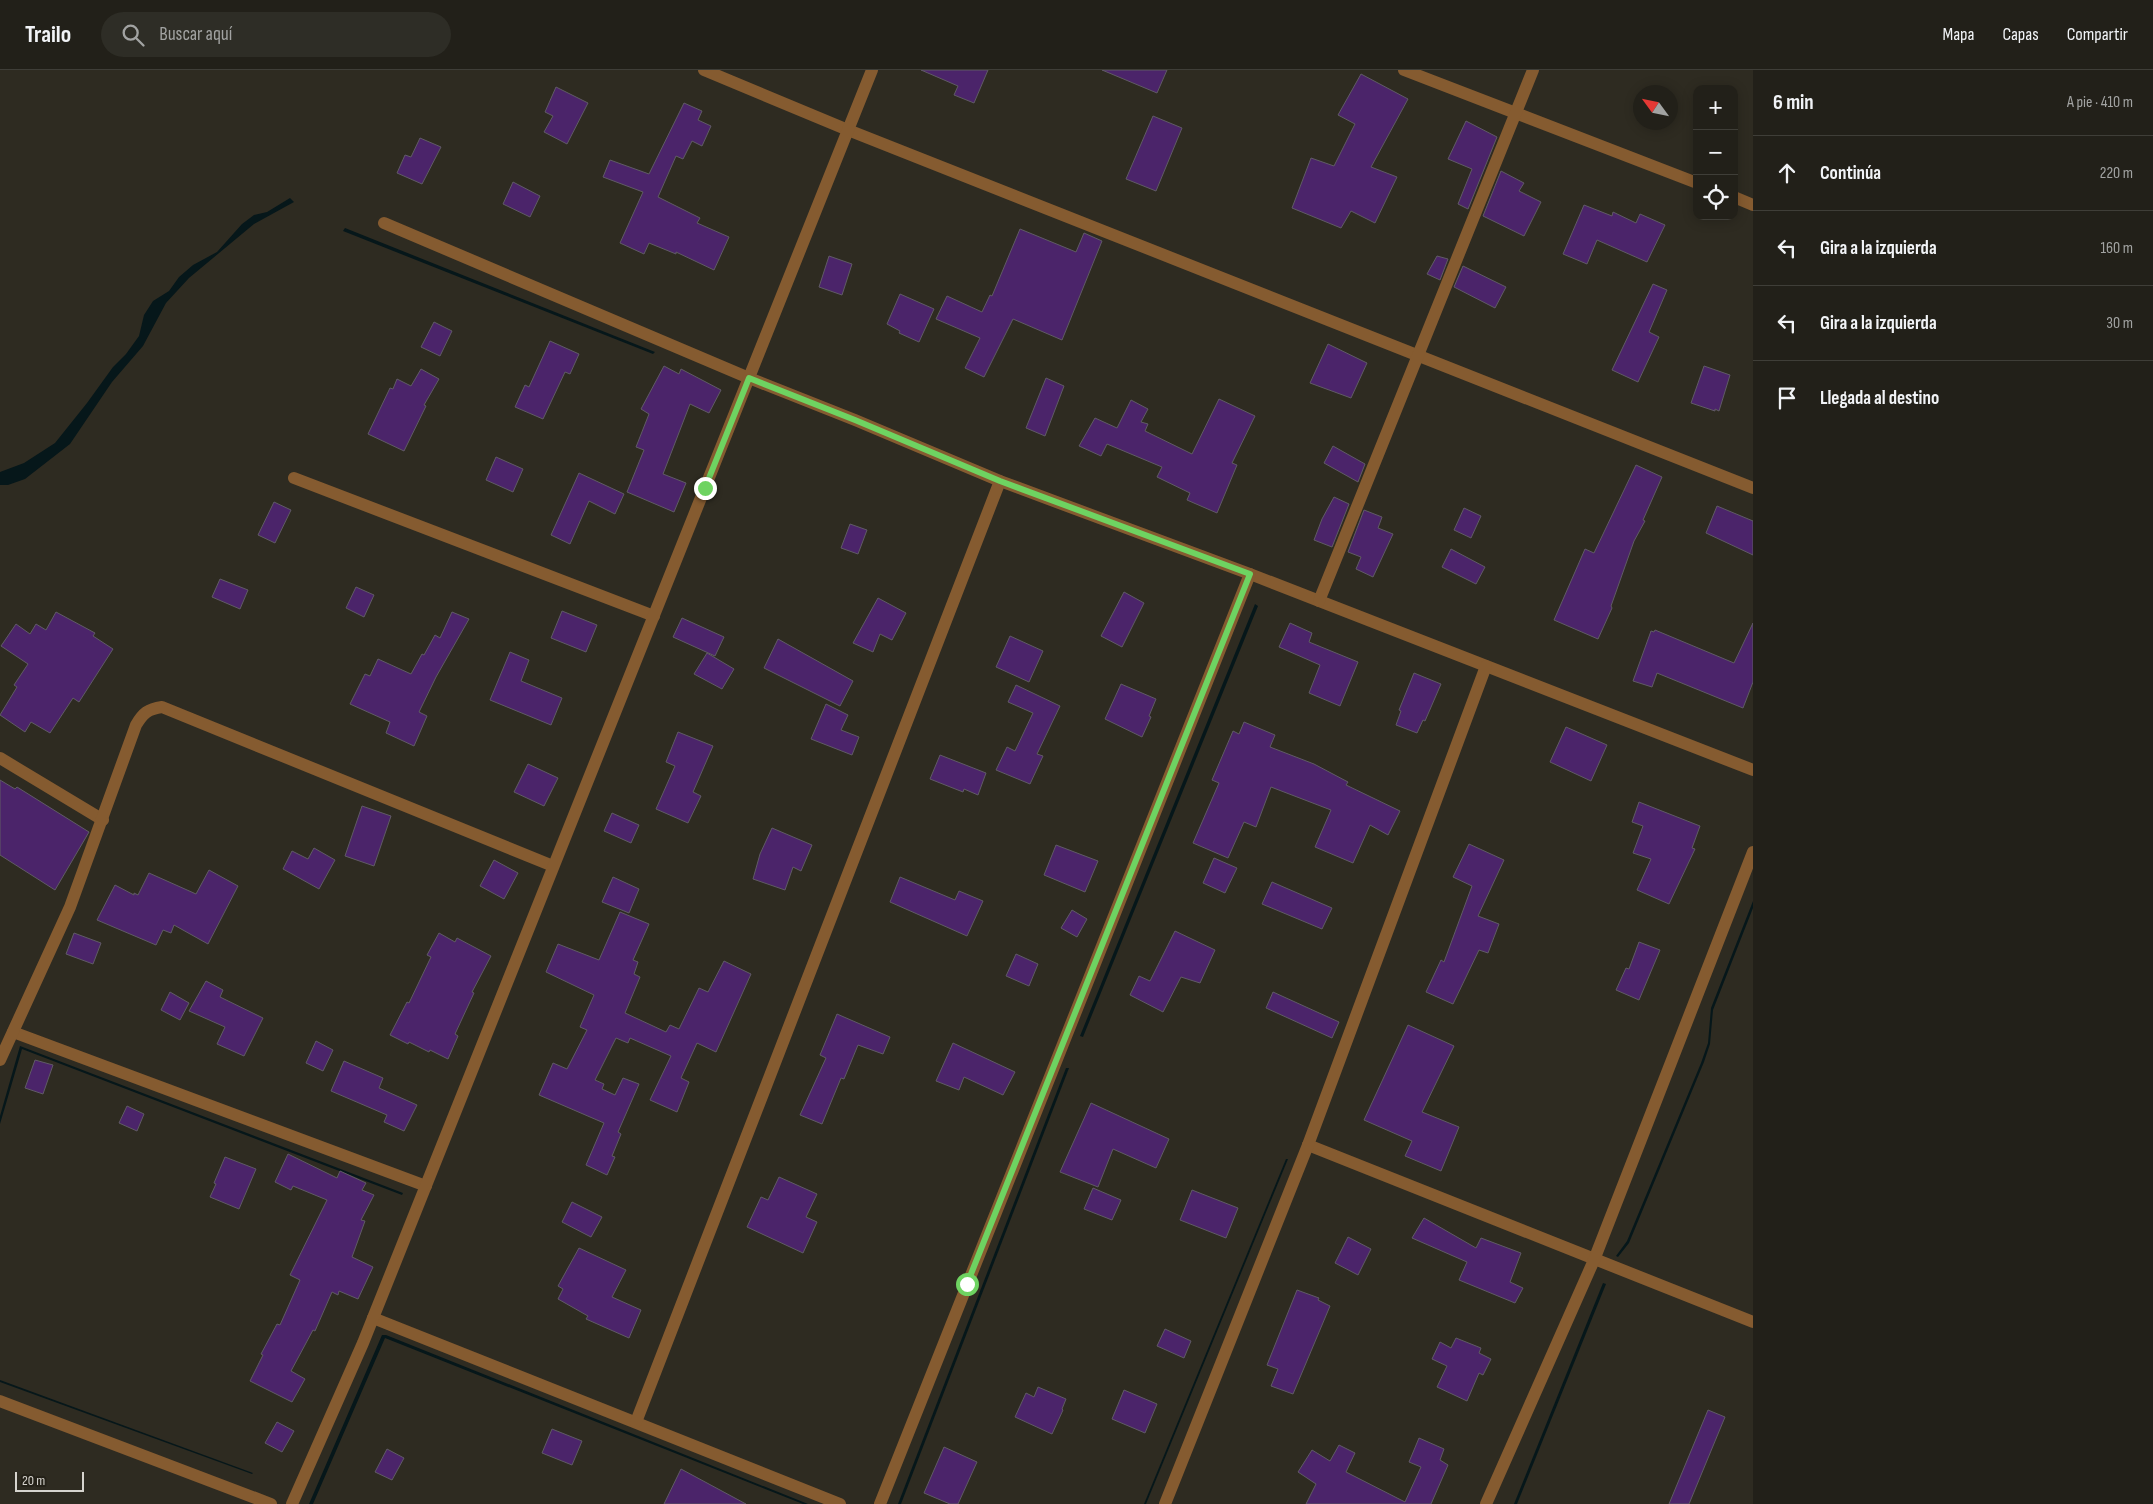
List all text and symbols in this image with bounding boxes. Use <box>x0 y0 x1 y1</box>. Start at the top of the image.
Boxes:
search box <box>101 12 451 57</box>
text: Trailo <box>25 20 71 49</box>
icon: search <box>119 21 147 49</box>
text: Buscar aquí <box>159 23 232 46</box>
text: Mapa <box>1942 24 1974 45</box>
text: Capas <box>2002 24 2039 45</box>
text: Compartir <box>2067 24 2128 45</box>
north arrow <box>1633 85 1678 130</box>
map controls <box>1693 85 1738 220</box>
button: + <box>1693 85 1738 130</box>
text: 6 min <box>1773 90 1814 115</box>
text: A pie · 410 m <box>2067 93 2133 112</box>
button: − <box>1693 130 1738 175</box>
icon: ahead <box>1773 159 1801 187</box>
text: Continúa <box>1820 162 1881 185</box>
text: 220 m <box>2100 164 2133 183</box>
button: locate <box>1693 175 1738 220</box>
icon: left <box>1773 234 1801 262</box>
text: Gira a la izquierda <box>1820 237 1937 260</box>
text: 160 m <box>2100 239 2133 258</box>
icon: left <box>1773 309 1801 337</box>
text: Gira a la izquierda <box>1820 312 1937 335</box>
text: 30 m <box>2106 314 2133 333</box>
icon: arrive <box>1773 384 1801 412</box>
text: Llegada al destino <box>1820 387 1939 410</box>
route end <box>694 477 717 500</box>
route start <box>956 1273 979 1296</box>
scale bar <box>15 1469 84 1492</box>
text: 20 m <box>22 1472 45 1489</box>

